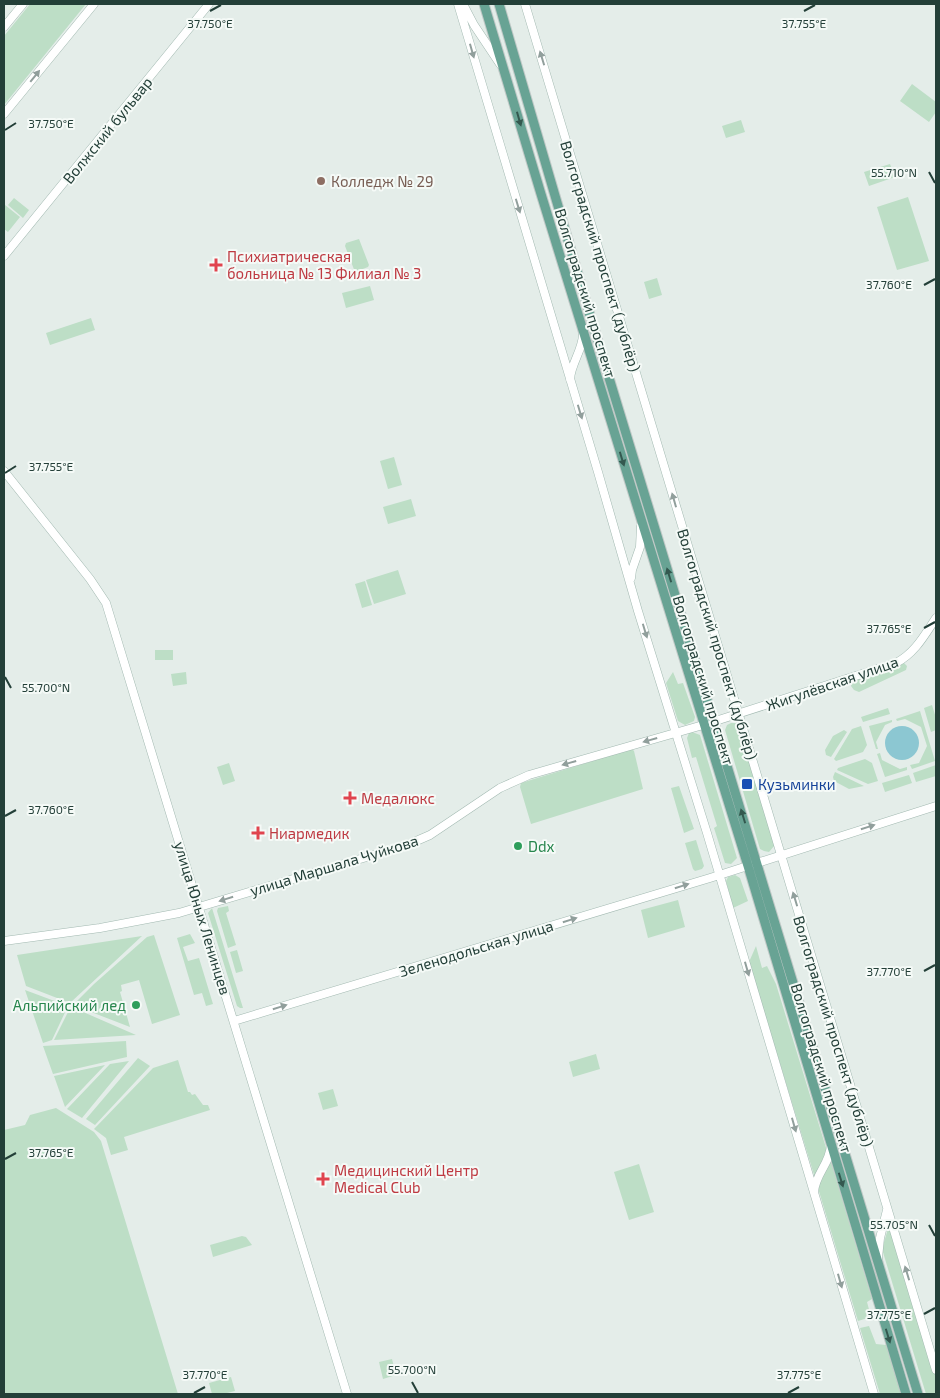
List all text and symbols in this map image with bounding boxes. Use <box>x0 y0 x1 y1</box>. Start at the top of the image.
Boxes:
text: 37.750°E <box>187 16 233 30</box>
text: 37.755°E <box>782 16 827 30</box>
one-way arrow <box>468 43 476 58</box>
one-way arrow <box>537 50 545 65</box>
one-way arrow <box>29 70 40 83</box>
street label: Волжский бульвар <box>59 73 156 188</box>
one-way arrow <box>516 112 524 127</box>
text: 37.750°E <box>28 116 74 130</box>
street label: Волгоградский проспект (дублёр) <box>557 138 645 374</box>
text: 55.710°N <box>871 165 917 179</box>
place label: Колледж № 29 <box>331 172 434 190</box>
marker: Колледж № 29 <box>315 175 327 187</box>
one-way arrow <box>515 199 522 214</box>
street label: Волгоградский проспект <box>552 206 620 380</box>
place label: Психиатрическая больница № 13 Филиал № 3 <box>227 247 421 282</box>
marker: Психиатрическая больница № 13 Филиал № 3 <box>209 258 223 272</box>
text: 37.760°E <box>866 277 912 291</box>
one-way arrow <box>577 405 585 420</box>
one-way arrow <box>619 452 627 467</box>
text: 37.755°E <box>29 459 74 473</box>
one-way arrow <box>670 492 678 507</box>
street label: Волгоградский проспект (дублёр) <box>674 526 762 762</box>
one-way arrow <box>664 567 672 582</box>
street label: Волгоградский проспект <box>670 593 738 767</box>
text: 37.765°E <box>866 621 912 635</box>
one-way arrow <box>641 624 649 639</box>
street label: Жигулёвская улица <box>763 652 901 715</box>
text: 55.700°N <box>22 680 70 694</box>
one-way arrow <box>642 737 657 745</box>
one-way arrow <box>562 760 577 768</box>
place label: Кузьминки <box>758 775 836 794</box>
marker: Кузьминки <box>740 777 754 791</box>
place label: Медалюкс <box>361 789 435 807</box>
marker: Медалюкс <box>343 791 357 805</box>
text: 37.760°E <box>28 802 74 816</box>
one-way arrow <box>739 809 747 824</box>
one-way arrow <box>861 823 876 831</box>
place label: Ниармедик <box>269 824 350 842</box>
marker: Ниармедик <box>251 826 265 840</box>
street label: улица Маршала Чуйкова <box>248 831 421 900</box>
place label: Ddx <box>528 837 555 855</box>
street label: улица Юных Ленинцев <box>170 839 235 997</box>
marker: Ddx <box>512 840 524 852</box>
one-way arrow <box>674 882 689 890</box>
one-way arrow <box>790 892 798 907</box>
one-way arrow <box>218 895 233 903</box>
street label: Волгоградский проспект (дублёр) <box>790 913 878 1149</box>
one-way arrow <box>563 915 578 923</box>
street label: Зеленодольская улица <box>397 916 556 981</box>
one-way arrow <box>743 962 751 977</box>
text: 37.770°E <box>866 964 912 978</box>
street label: Волгоградский проспект <box>788 981 856 1155</box>
place label: Альпийский лед <box>13 996 126 1014</box>
marker: Альпийский лед <box>130 999 142 1011</box>
one-way arrow <box>273 1002 288 1010</box>
one-way arrow <box>790 1118 798 1133</box>
text: 37.765°E <box>28 1145 74 1159</box>
place label: Медицинский Центр Medical Club <box>334 1161 479 1196</box>
marker: Медицинский Центр Medical Club <box>316 1172 330 1186</box>
one-way arrow <box>838 1173 846 1188</box>
text: 55.705°N <box>870 1217 918 1231</box>
one-way arrow <box>902 1265 910 1280</box>
one-way arrow <box>836 1274 844 1289</box>
text: 37.775°E <box>867 1307 911 1321</box>
one-way arrow <box>885 1329 893 1344</box>
text: 55.700°N <box>388 1362 436 1376</box>
text: 37.770°E <box>182 1367 228 1381</box>
text: 37.775°E <box>777 1367 821 1381</box>

